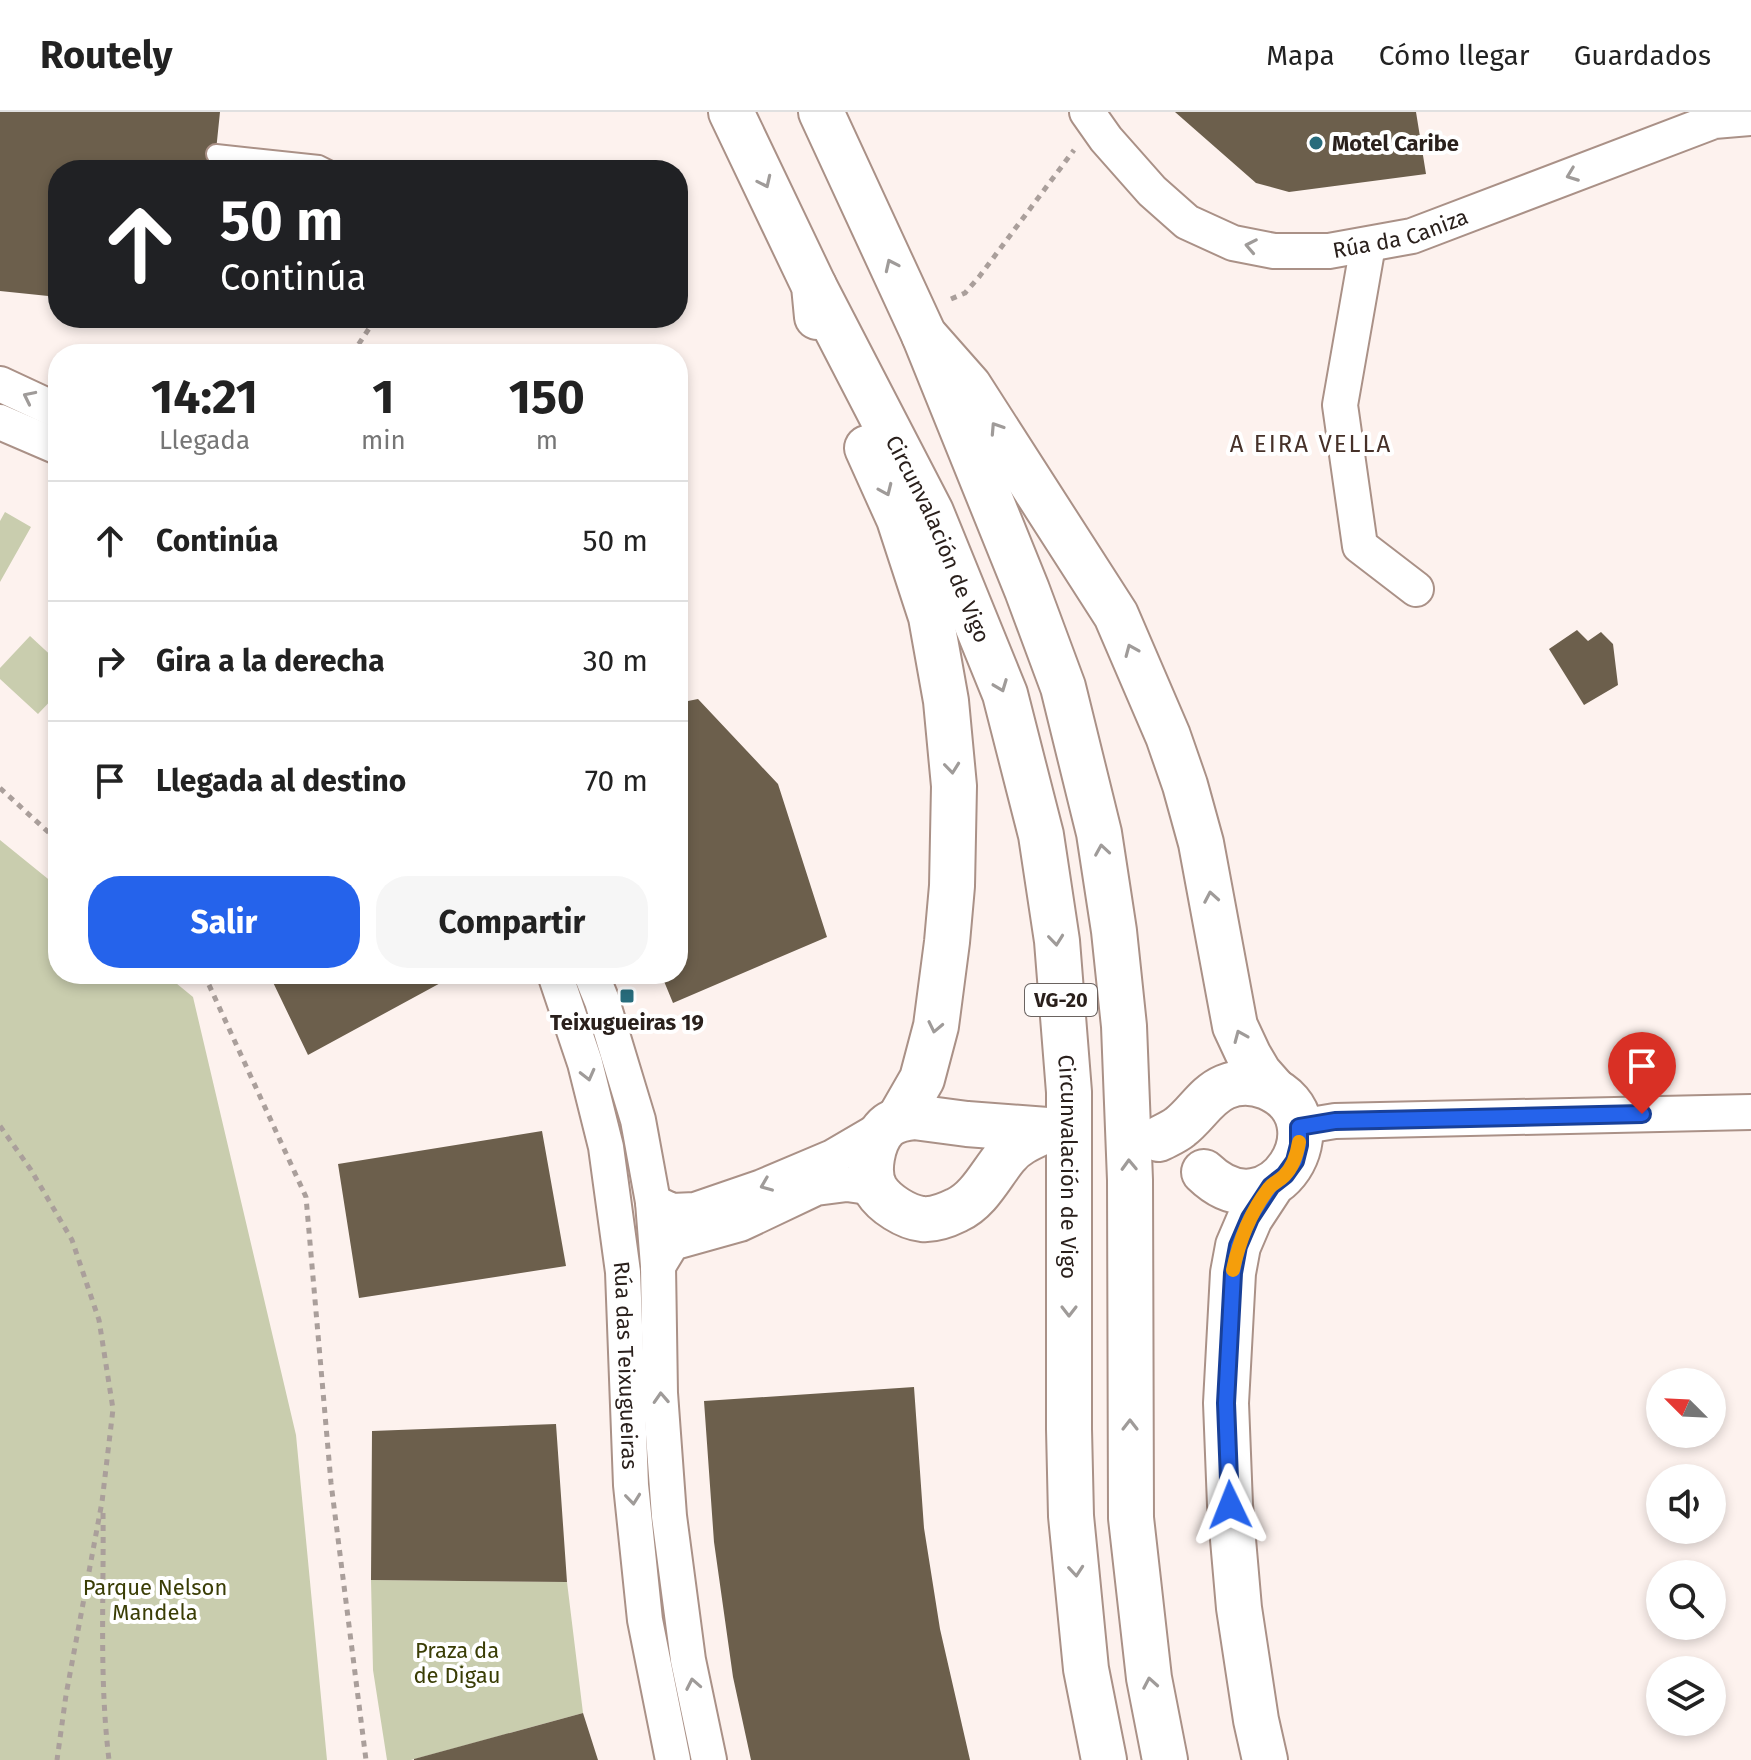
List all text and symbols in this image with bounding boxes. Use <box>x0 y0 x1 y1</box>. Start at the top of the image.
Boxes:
text: Routely <box>40 32 172 78</box>
text: Mapa <box>1266 39 1335 72</box>
text: Cómo llegar <box>1379 39 1530 72</box>
text: Guardados <box>1574 39 1711 72</box>
place label: Motel Caribe <box>1332 130 1459 157</box>
marker: Motel Caribe <box>1307 134 1325 152</box>
one-way arrow <box>1566 165 1580 182</box>
one-way arrow <box>755 174 771 189</box>
text: 50 m <box>220 188 343 255</box>
icon: ahead <box>88 192 192 296</box>
street label: Rúa da Caniza <box>1330 203 1472 264</box>
one-way arrow <box>1244 239 1258 256</box>
text: Continúa <box>220 256 366 300</box>
one-way arrow <box>885 258 901 273</box>
text: 14:21 <box>151 368 258 426</box>
text: 1 <box>372 368 395 426</box>
text: 150 <box>509 368 585 426</box>
one-way arrow <box>23 391 38 407</box>
one-way arrow <box>991 423 1006 437</box>
text: Llegada <box>159 425 250 456</box>
text: min <box>361 425 406 456</box>
text: m <box>536 425 558 456</box>
district label: A EIRA VELLA <box>1230 430 1392 458</box>
street label: Circunvalación de Vigo <box>880 431 996 647</box>
one-way arrow <box>876 482 892 496</box>
icon: ahead <box>88 519 132 563</box>
text: Continúa <box>156 523 278 559</box>
text: 50 m <box>583 523 648 559</box>
icon: right <box>88 639 132 683</box>
text: Gira a la derecha <box>156 643 385 679</box>
text: 30 m <box>583 643 648 679</box>
one-way arrow <box>1124 644 1140 658</box>
one-way arrow <box>992 678 1008 692</box>
icon: arrive <box>88 759 132 803</box>
one-way arrow <box>944 762 961 775</box>
text: Llegada al destino <box>156 763 406 799</box>
text: 70 m <box>585 763 648 799</box>
one-way arrow <box>1094 843 1111 857</box>
button: Salir <box>88 876 360 968</box>
button: Compartir <box>376 876 648 968</box>
one-way arrow <box>1203 890 1220 904</box>
one-way arrow <box>1048 934 1065 947</box>
road number: VG-20 <box>1025 984 1097 1016</box>
marker: Teixugueiras 19 <box>618 987 636 1005</box>
place label: Teixugueiras 19 <box>550 1009 704 1036</box>
one-way arrow <box>927 1020 944 1034</box>
one-way arrow <box>1233 1030 1249 1044</box>
pin <box>1608 1032 1676 1114</box>
icon: arrive <box>1620 1044 1664 1088</box>
street label: Circunvalación de Vigo <box>1052 1054 1082 1279</box>
one-way arrow <box>578 1067 595 1081</box>
one-way arrow <box>1121 1158 1138 1171</box>
one-way arrow <box>760 1175 774 1192</box>
street label: Rúa das Teixugueiras <box>608 1259 643 1470</box>
one-way arrow <box>1060 1305 1078 1318</box>
north arrow <box>1646 1368 1726 1448</box>
map controls <box>1646 1368 1726 1736</box>
one-way arrow <box>653 1391 670 1404</box>
one-way arrow <box>1121 1418 1139 1431</box>
position arrow <box>1188 1463 1272 1547</box>
button: sound <box>1646 1464 1726 1544</box>
one-way arrow <box>624 1493 641 1506</box>
button: search <box>1646 1560 1726 1640</box>
one-way arrow <box>1067 1565 1084 1578</box>
park label: Parque Nelson Mandela <box>83 1574 227 1626</box>
park label: Praza da de Digau <box>413 1637 501 1689</box>
button: layers <box>1646 1656 1726 1736</box>
one-way arrow <box>685 1677 702 1691</box>
one-way arrow <box>1143 1677 1160 1690</box>

